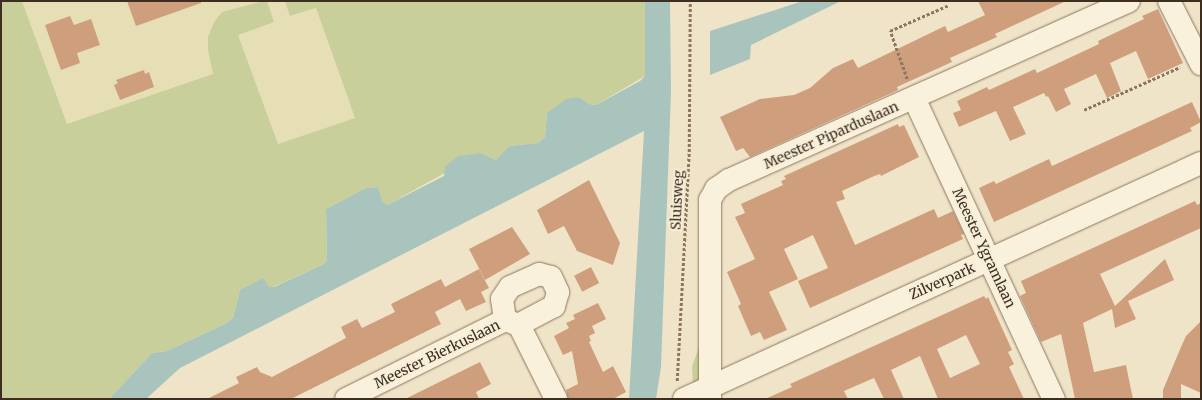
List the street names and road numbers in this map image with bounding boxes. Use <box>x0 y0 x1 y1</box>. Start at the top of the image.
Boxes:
street label: Meester Piparduslaan <box>761 98 901 172</box>
street label: Sluisweg <box>667 170 687 230</box>
street label: Meester Ygramlaan <box>949 185 1019 311</box>
street label: Zilverpark <box>907 259 977 303</box>
street label: Meester Bierkuslaan <box>371 316 503 392</box>

